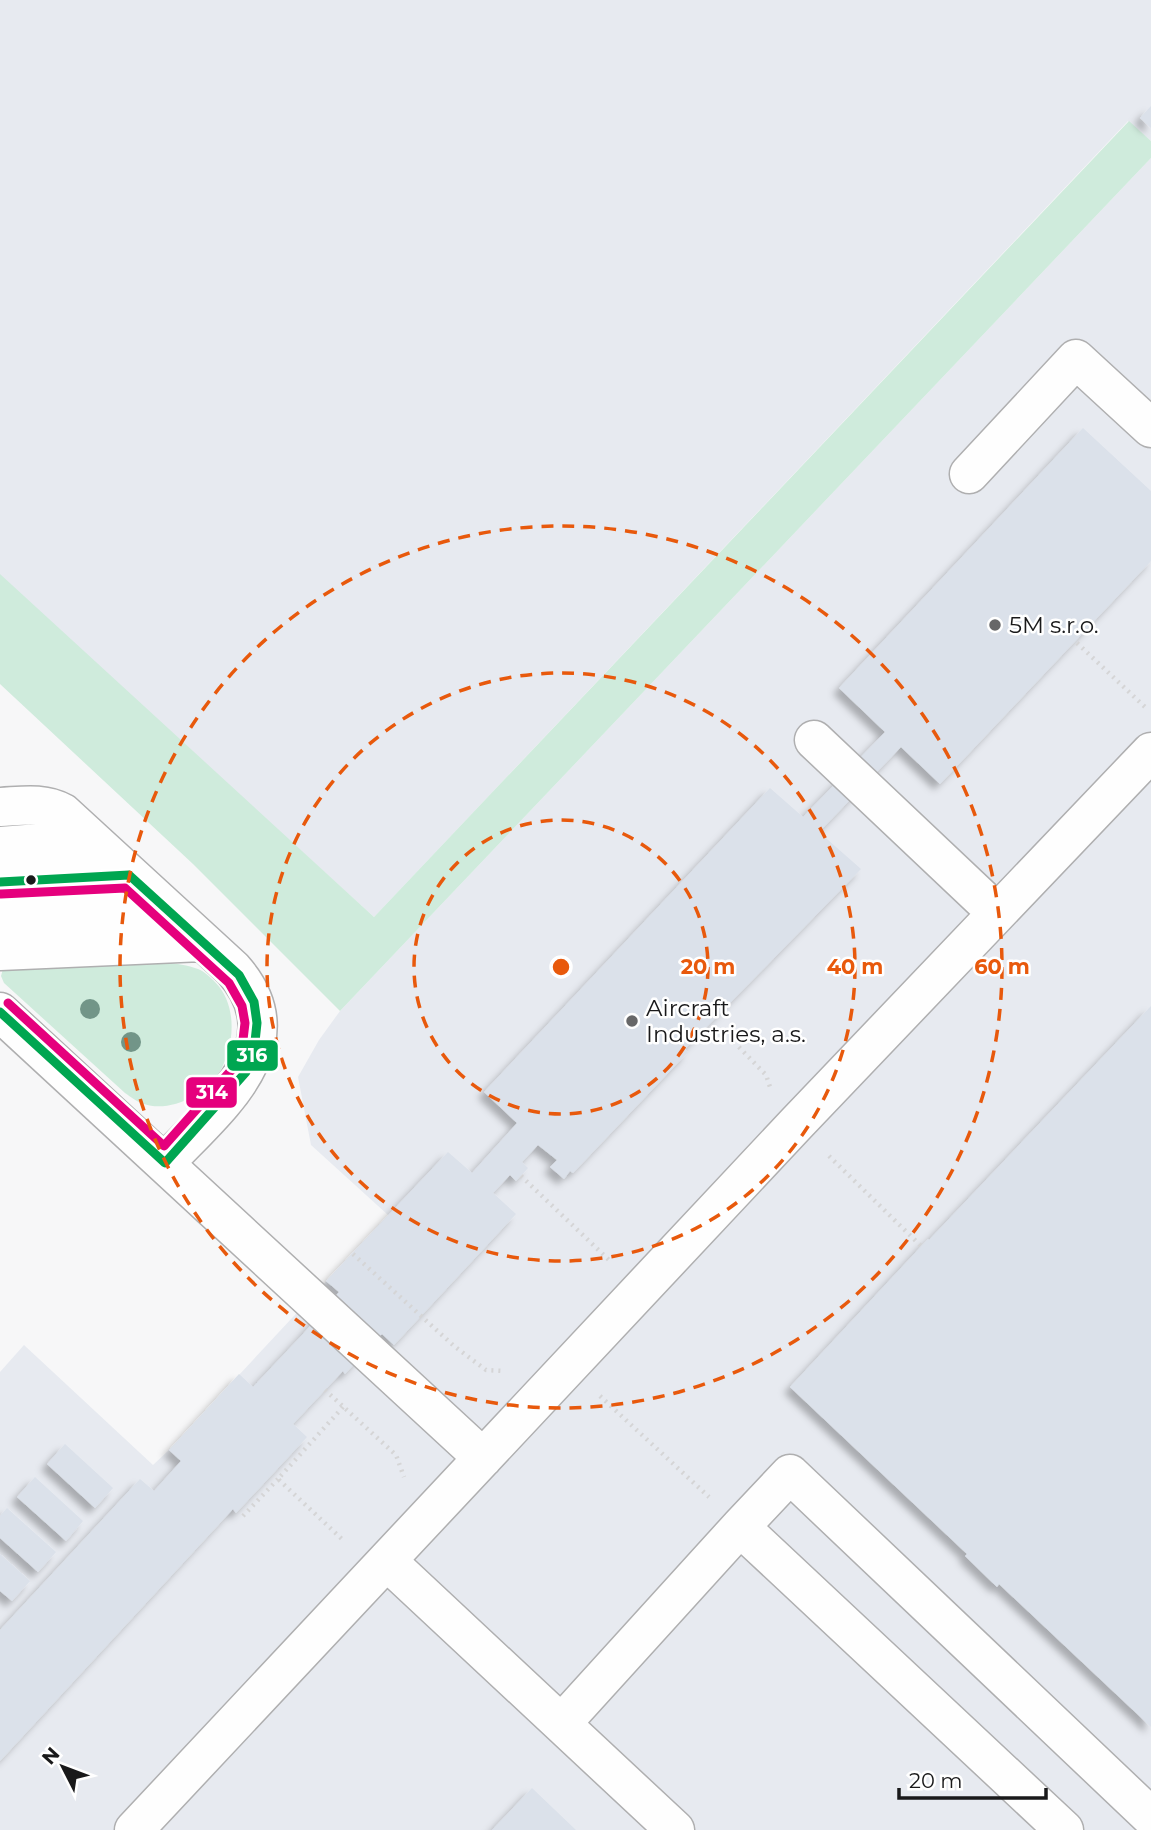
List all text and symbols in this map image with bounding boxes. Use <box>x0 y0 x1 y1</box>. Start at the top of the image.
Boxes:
place label: 5M s.r.o. <box>1009 611 1099 639</box>
marker: 5M s.r.o. <box>987 617 1003 633</box>
unlabelled marker <box>24 873 38 887</box>
text: 20 m <box>681 954 735 979</box>
text: 40 m <box>827 954 883 979</box>
text: 60 m <box>974 954 1030 979</box>
centre of rings <box>549 955 573 979</box>
place label: Aircraft Industries, a.s. <box>646 994 806 1048</box>
marker: Aircraft Industries, a.s. <box>624 1013 640 1029</box>
line badge: 316 <box>226 1039 279 1072</box>
text: 316 <box>236 1044 267 1067</box>
line badge: 314 <box>185 1076 238 1109</box>
text: 314 <box>195 1081 228 1104</box>
north arrow <box>28 1732 98 1802</box>
text: N <box>37 1743 64 1769</box>
scale bar <box>899 1756 1046 1800</box>
text: 20 m <box>909 1768 963 1793</box>

